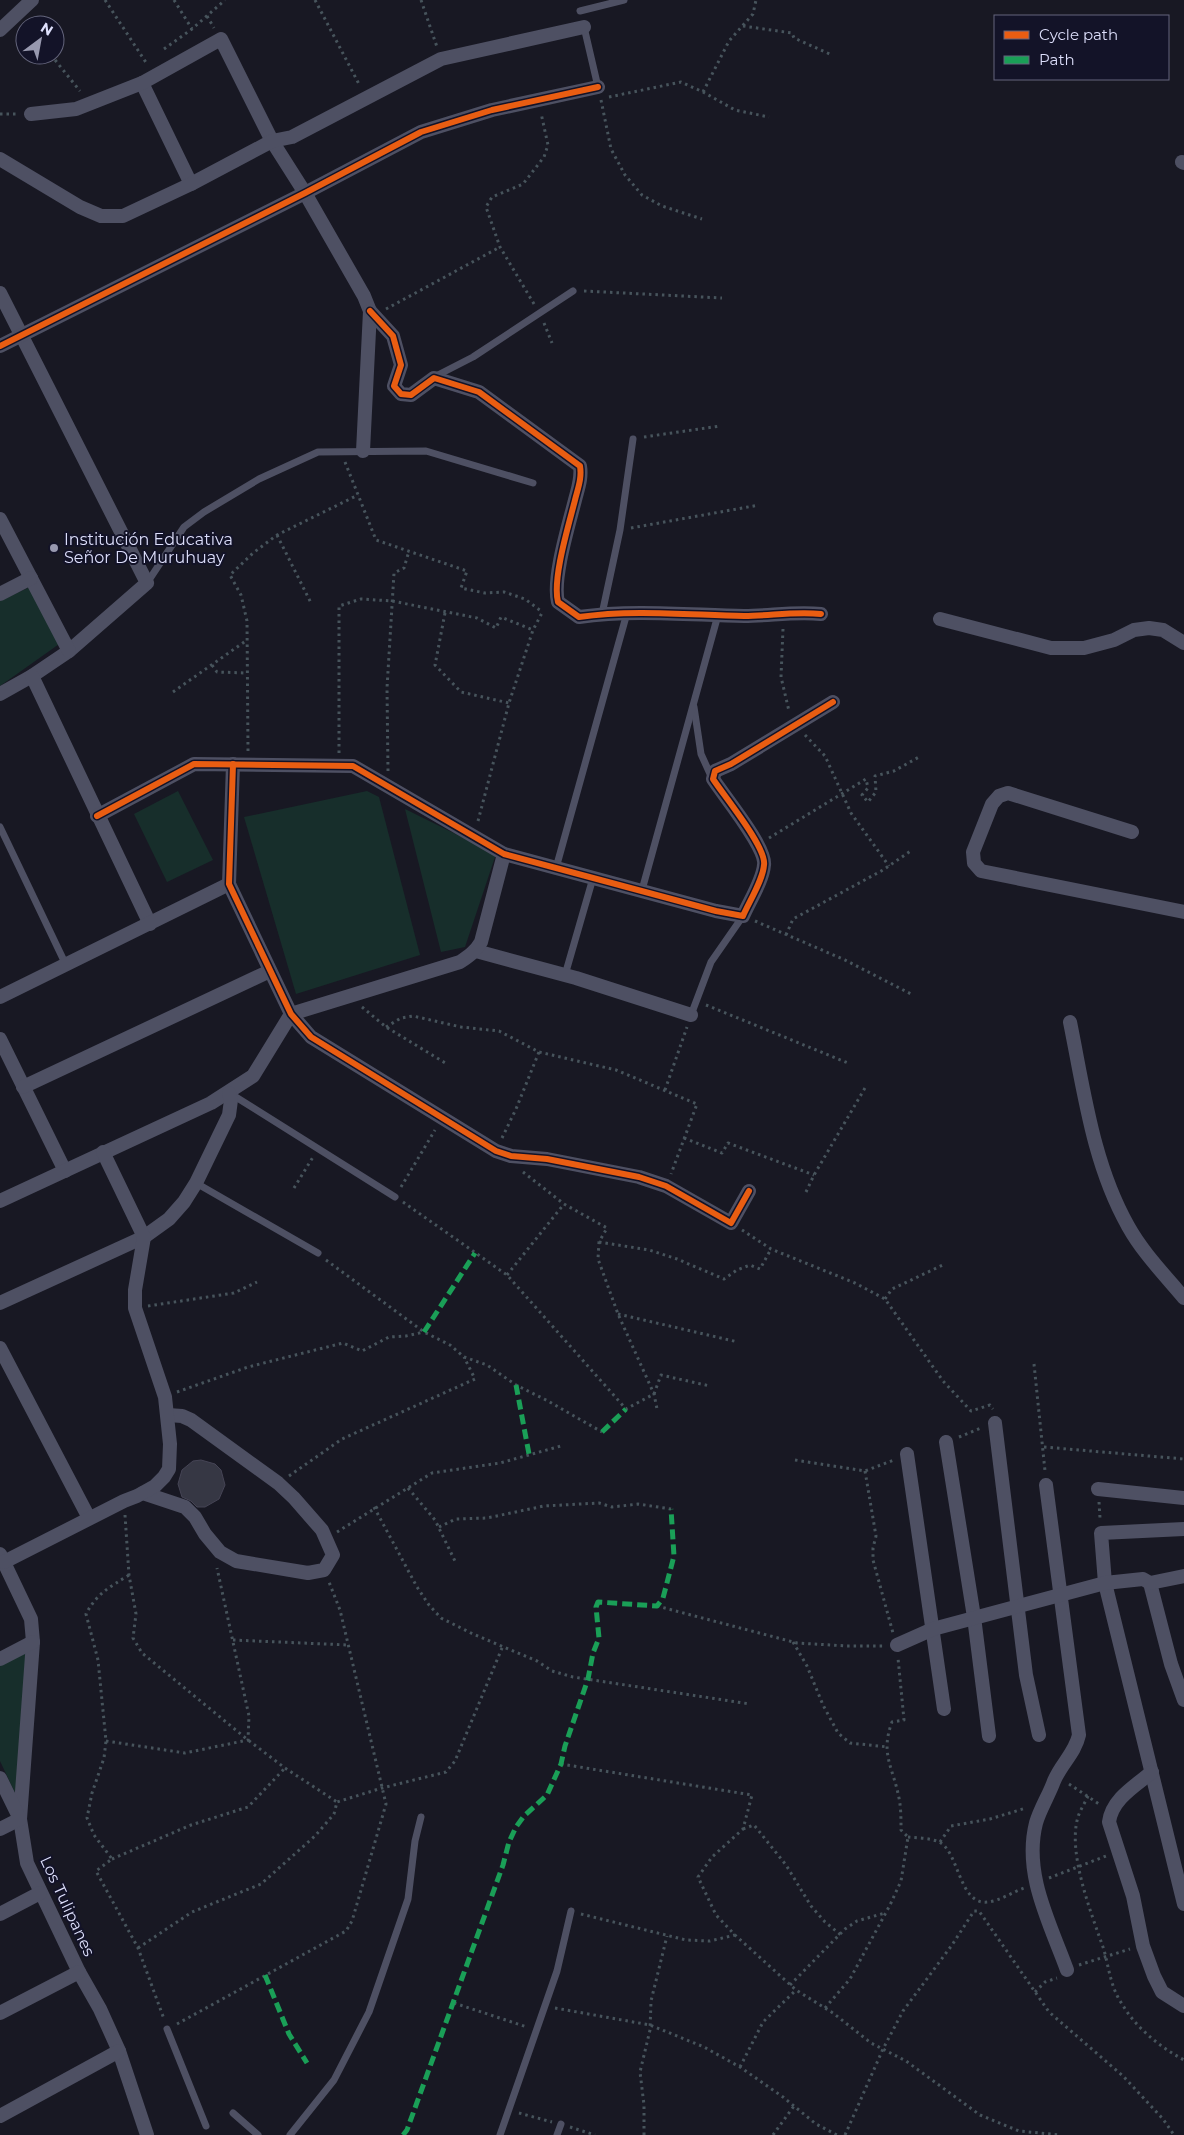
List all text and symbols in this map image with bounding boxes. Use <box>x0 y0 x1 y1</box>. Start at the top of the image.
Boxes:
north arrow <box>15 15 65 65</box>
legend <box>994 15 1169 80</box>
text: N <box>37 18 56 40</box>
text: Cycle path <box>1039 25 1118 44</box>
text: Path <box>1039 50 1075 69</box>
place label: Institución Educativa Señor De Muruhuay <box>64 530 233 567</box>
marker: Institución Educativa Señor De Muruhuay <box>48 542 60 554</box>
street label: Los Tulipanes <box>36 1853 99 1959</box>

